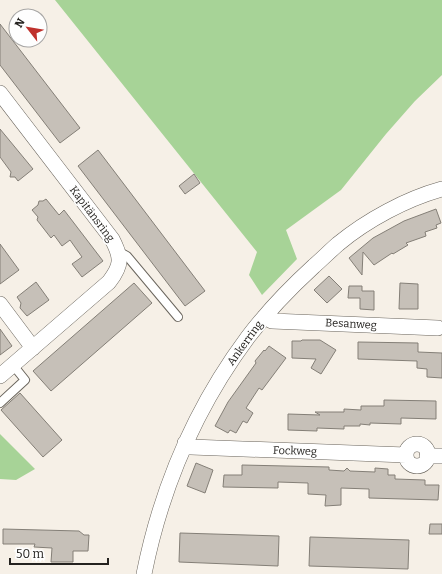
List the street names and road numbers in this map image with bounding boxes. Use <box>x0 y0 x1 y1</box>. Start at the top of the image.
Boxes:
street label: Kapitänsring <box>67 184 117 244</box>
street label: Besanweg <box>325 316 377 332</box>
street label: Ankerring <box>224 318 266 368</box>
street label: Fockweg <box>273 444 317 458</box>

